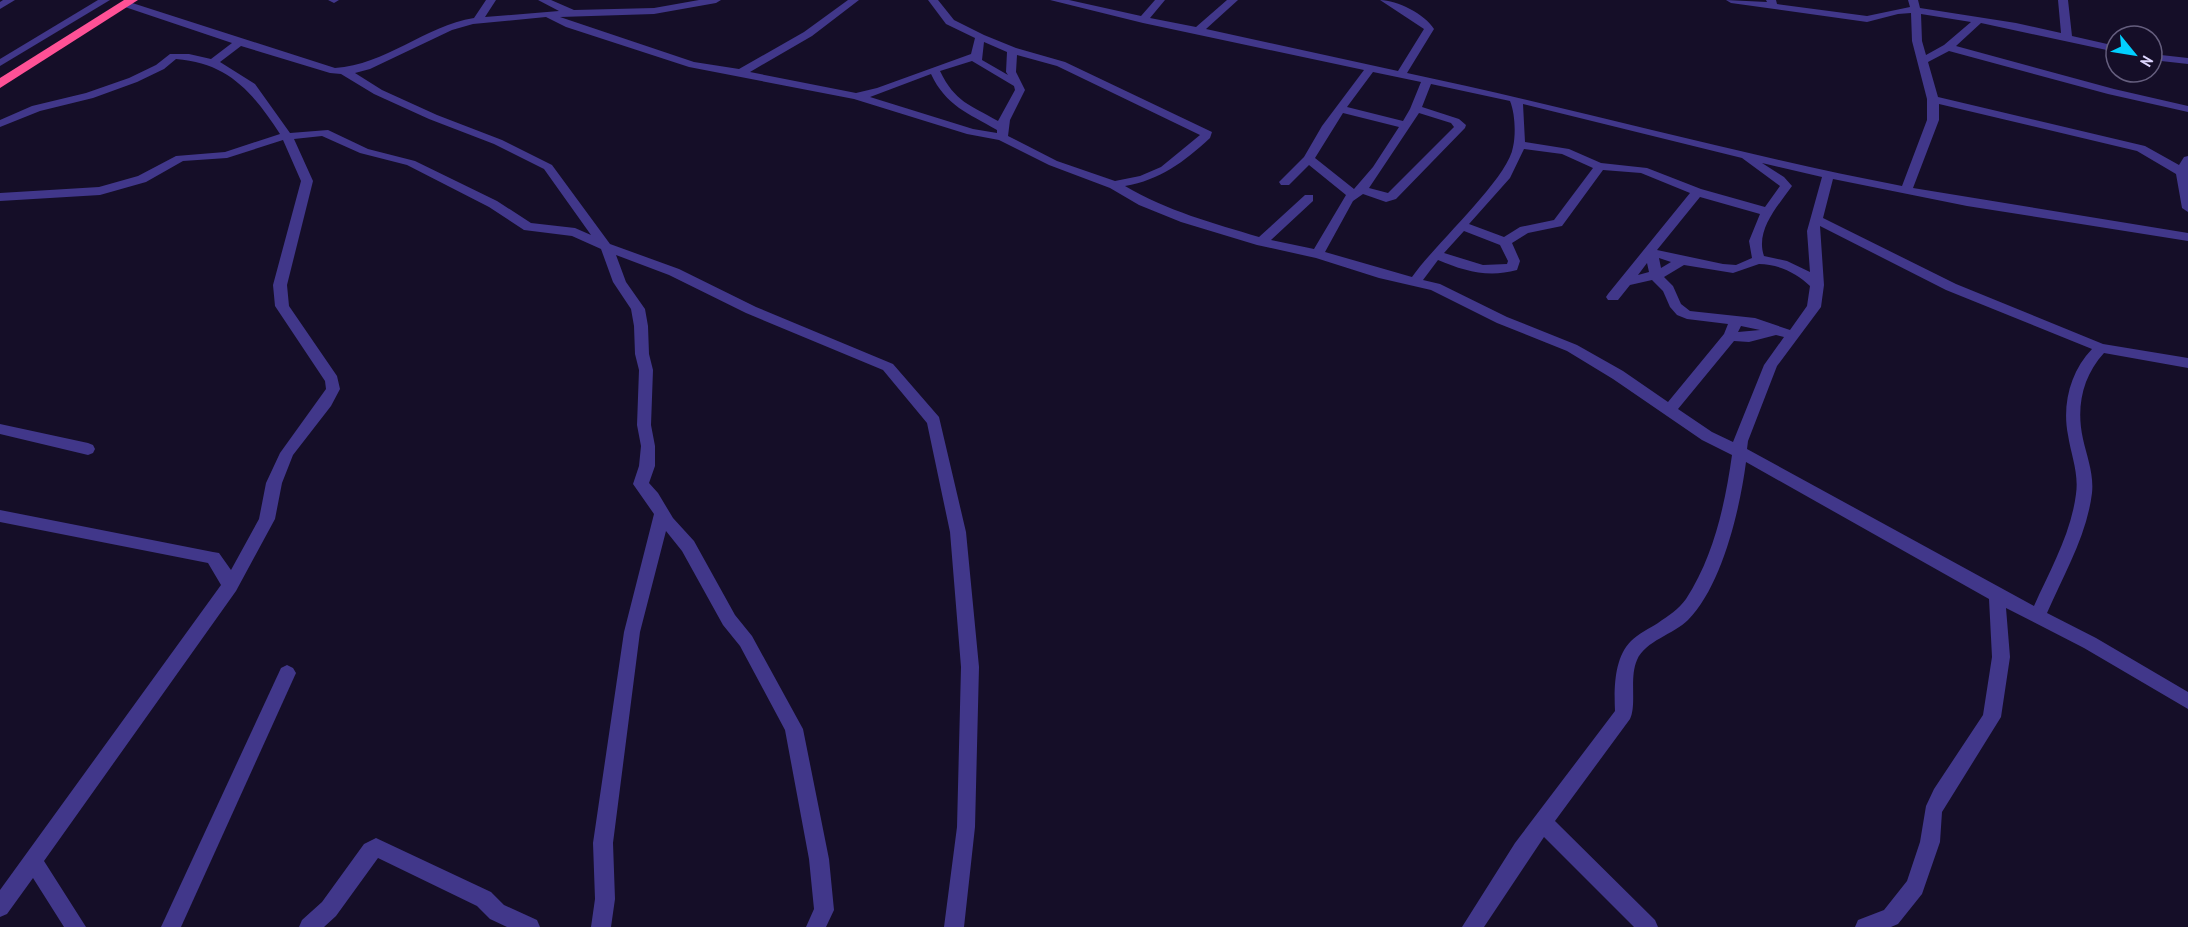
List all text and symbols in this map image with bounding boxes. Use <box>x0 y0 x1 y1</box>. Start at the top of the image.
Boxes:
north arrow <box>2104 24 2164 84</box>
text: N <box>2136 53 2158 70</box>

